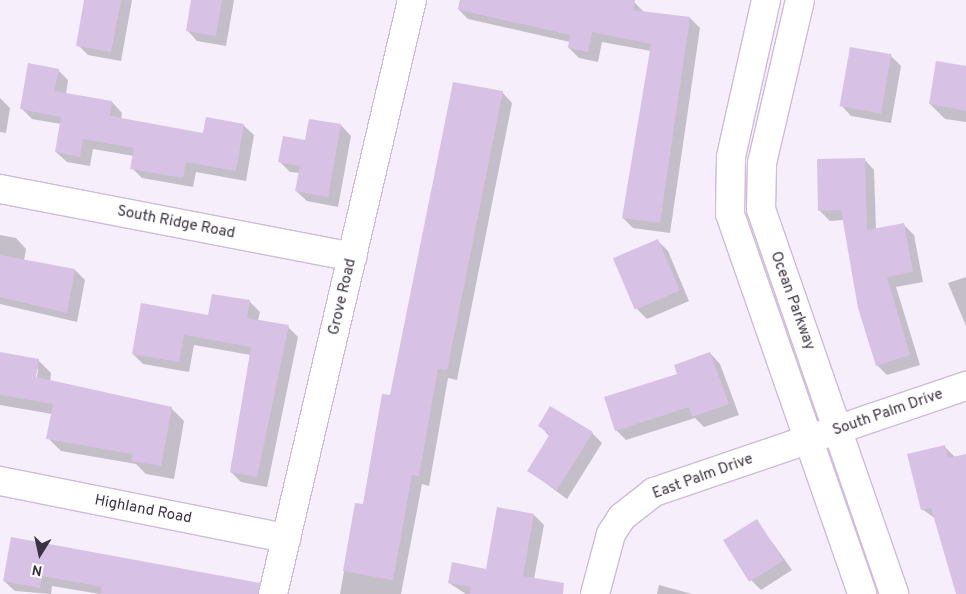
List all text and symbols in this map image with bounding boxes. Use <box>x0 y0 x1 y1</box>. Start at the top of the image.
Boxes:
street label: South Ridge Road <box>115 203 237 243</box>
street label: Ocean Parkway <box>766 249 818 353</box>
street label: Grove Road <box>325 257 361 337</box>
street label: South Palm Drive <box>830 386 946 440</box>
street label: East Palm Drive <box>650 450 756 504</box>
street label: Highland Road <box>93 492 193 528</box>
north arrow <box>15 529 65 579</box>
text: N <box>31 560 44 579</box>

